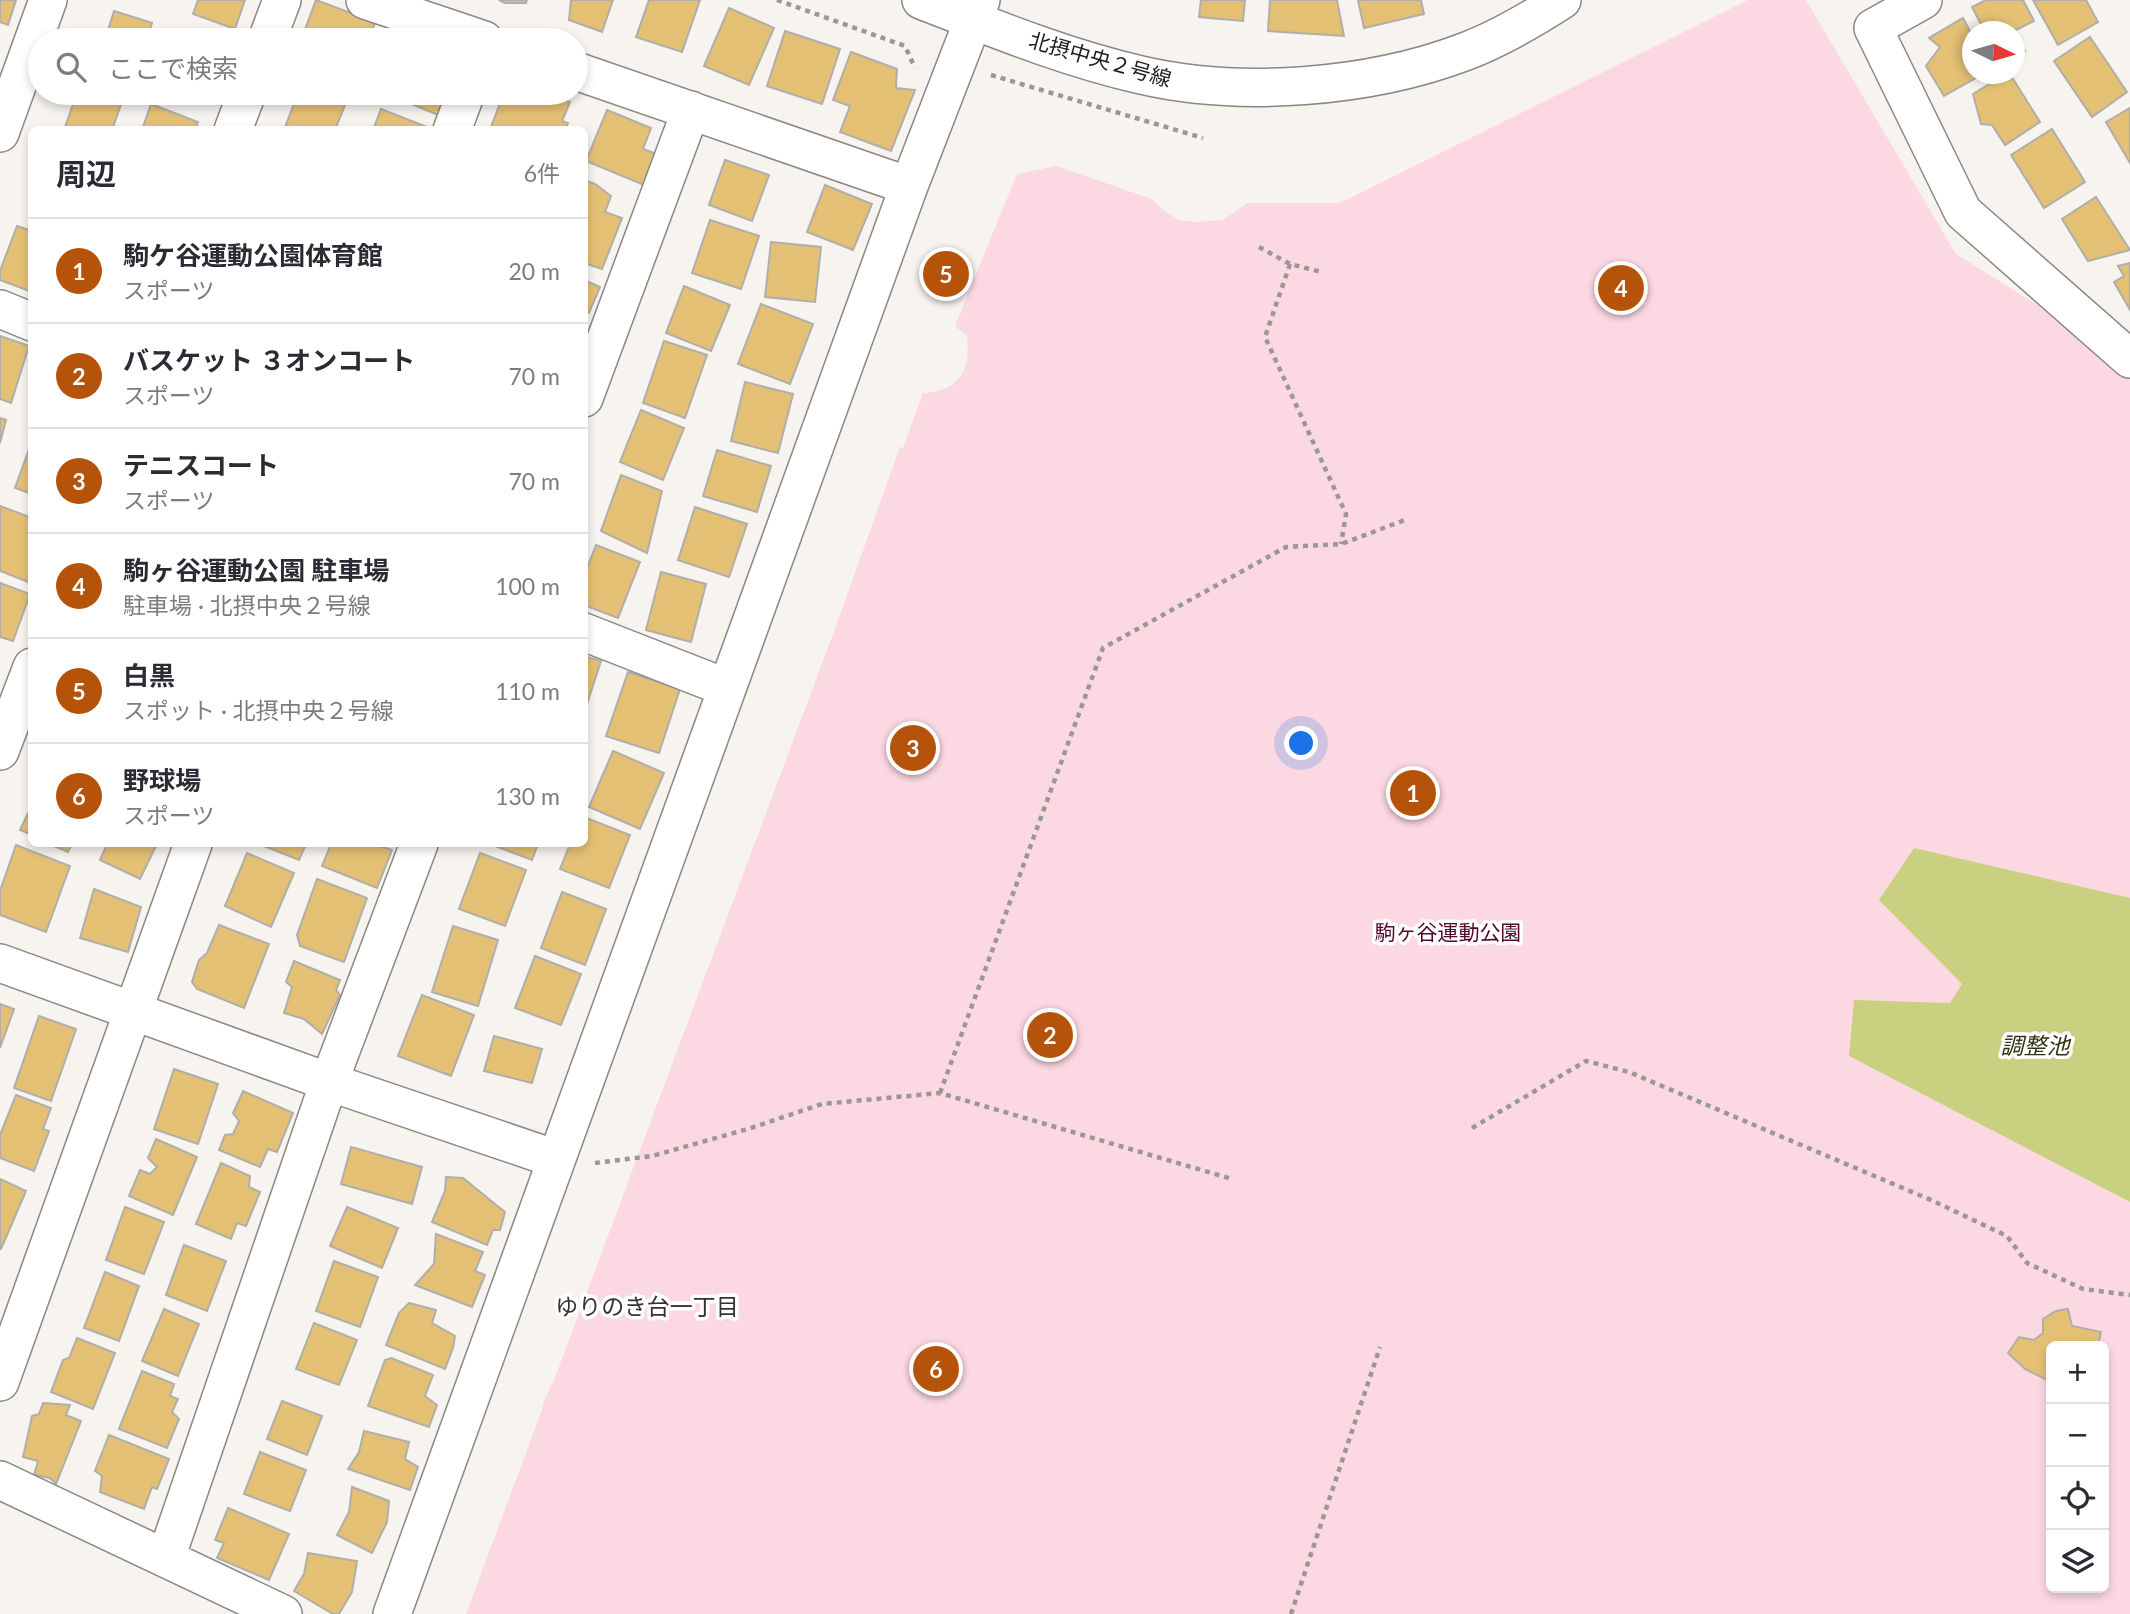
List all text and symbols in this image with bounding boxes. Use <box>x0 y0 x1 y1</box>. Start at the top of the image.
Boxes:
north arrow <box>1962 21 2025 84</box>
street label: 北摂中央２号線 <box>1026 26 1175 91</box>
search box <box>28 28 588 105</box>
icon: search <box>52 48 90 86</box>
text: ここで検索 <box>108 52 238 84</box>
text: 周辺 <box>56 155 116 191</box>
text: 6件 <box>524 159 560 187</box>
text: 駒ケ谷運動公園体育館 <box>123 239 383 271</box>
pin: 5 <box>923 248 969 300</box>
text: 1 <box>72 257 86 285</box>
text: 20 m <box>509 257 560 285</box>
pin: 4 <box>1598 262 1644 314</box>
text: スポーツ <box>123 276 215 304</box>
text: バスケット ３オンコート <box>123 344 415 376</box>
text: 2 <box>72 362 86 390</box>
text: 70 m <box>509 362 560 390</box>
text: スポーツ <box>123 381 215 409</box>
text: テニスコート <box>123 449 279 481</box>
text: 3 <box>72 467 86 495</box>
text: 70 m <box>509 467 560 495</box>
text: スポーツ <box>123 486 215 514</box>
text: 駒ヶ谷運動公園 駐車場 <box>123 554 389 586</box>
text: 4 <box>72 572 86 600</box>
text: 100 m <box>495 572 560 600</box>
text: 駐車場 · 北摂中央２号線 <box>123 591 371 619</box>
text: 白黒 <box>123 659 175 691</box>
text: 5 <box>72 677 86 705</box>
text: 110 m <box>495 677 560 705</box>
text: スポット · 北摂中央２号線 <box>123 696 394 724</box>
pin: 3 <box>890 722 936 774</box>
your location <box>1284 726 1318 760</box>
text: 野球場 <box>123 764 201 796</box>
pin: 1 <box>1390 767 1436 819</box>
text: 6 <box>72 782 86 810</box>
text: 130 m <box>495 782 560 810</box>
text: スポーツ <box>123 801 215 829</box>
park label: 駒ヶ谷運動公園 <box>1375 919 1522 944</box>
pin: 2 <box>1027 1009 1073 1061</box>
water label: 調整池 <box>2001 1031 2072 1059</box>
district label: ゆりのき台一丁目 <box>555 1292 739 1320</box>
map controls <box>2046 1341 2109 1593</box>
button: + <box>2046 1341 2109 1404</box>
pin: 6 <box>913 1343 959 1395</box>
button: − <box>2046 1404 2109 1467</box>
button: locate <box>2046 1467 2109 1530</box>
button: layers <box>2046 1530 2109 1593</box>

